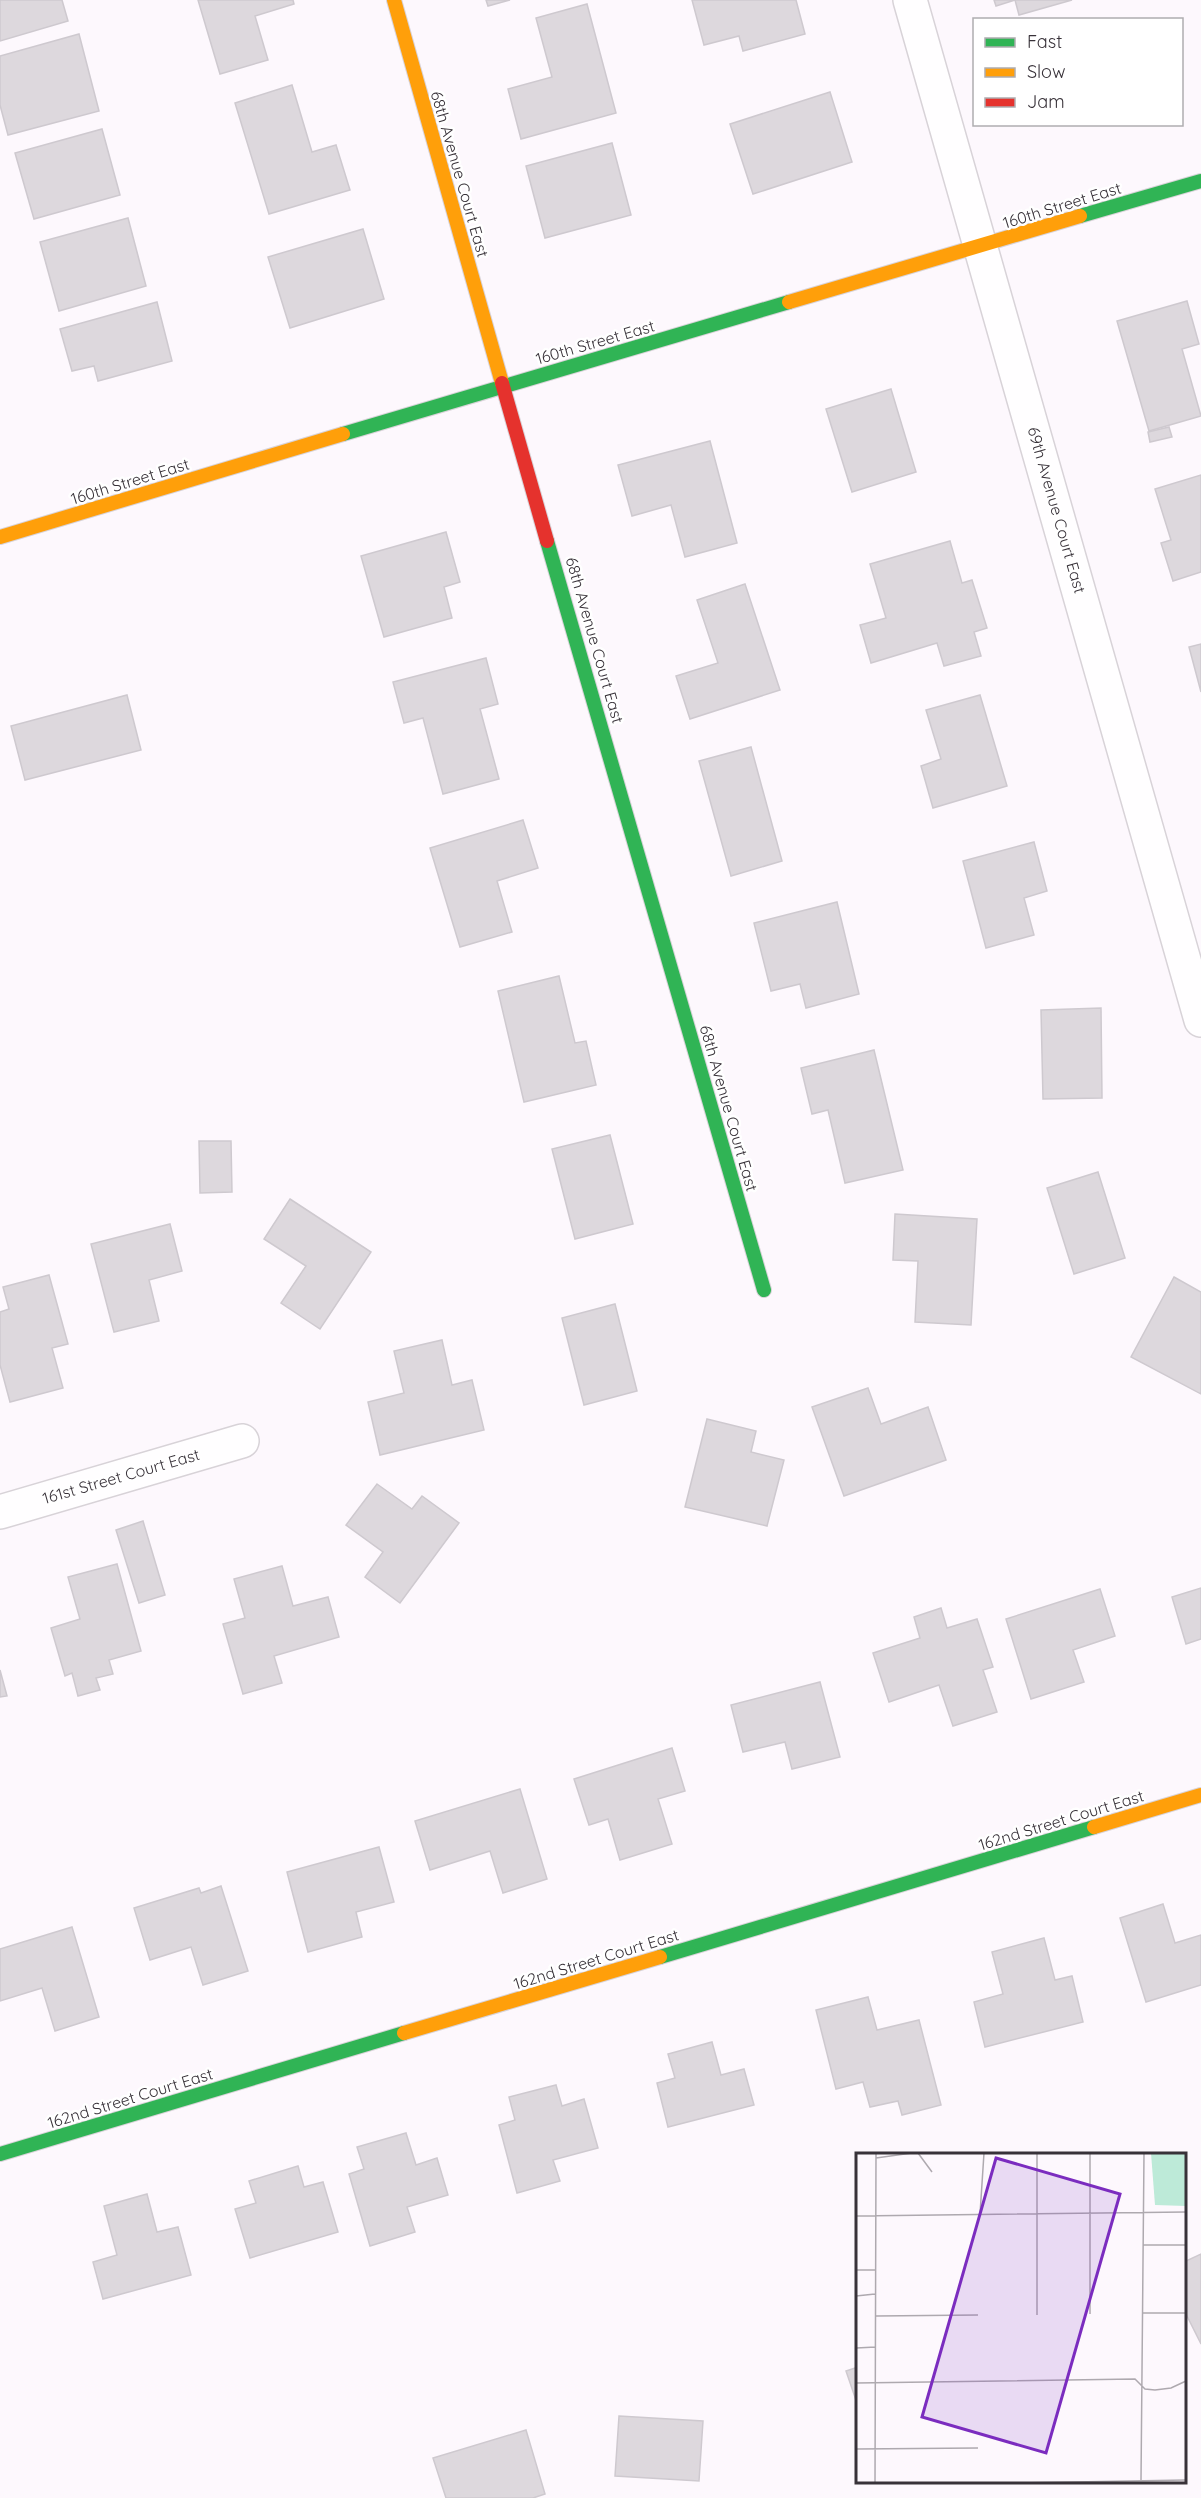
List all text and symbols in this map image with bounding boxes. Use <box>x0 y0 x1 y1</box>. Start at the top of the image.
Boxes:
legend <box>973 18 1183 126</box>
text: Fast <box>1027 30 1062 53</box>
text: Slow <box>1027 60 1065 83</box>
street label: 68th Avenue Court East <box>427 89 493 259</box>
text: Jam <box>1027 90 1065 113</box>
street label: 160th Street East <box>1000 177 1124 233</box>
street label: 160th Street East <box>533 315 657 369</box>
street label: 69th Avenue Court East <box>1024 424 1090 596</box>
street label: 160th Street East <box>68 453 192 509</box>
street label: 68th Avenue Court East <box>562 555 628 725</box>
street label: 68th Avenue Court East <box>696 1023 762 1193</box>
street label: 161st Street Court East <box>40 1444 202 1508</box>
street label: 162nd Street Court East <box>976 1785 1146 1855</box>
street label: 162nd Street Court East <box>511 1924 681 1994</box>
street label: 162nd Street Court East <box>45 2063 215 2133</box>
inset map <box>856 2153 1186 2483</box>

